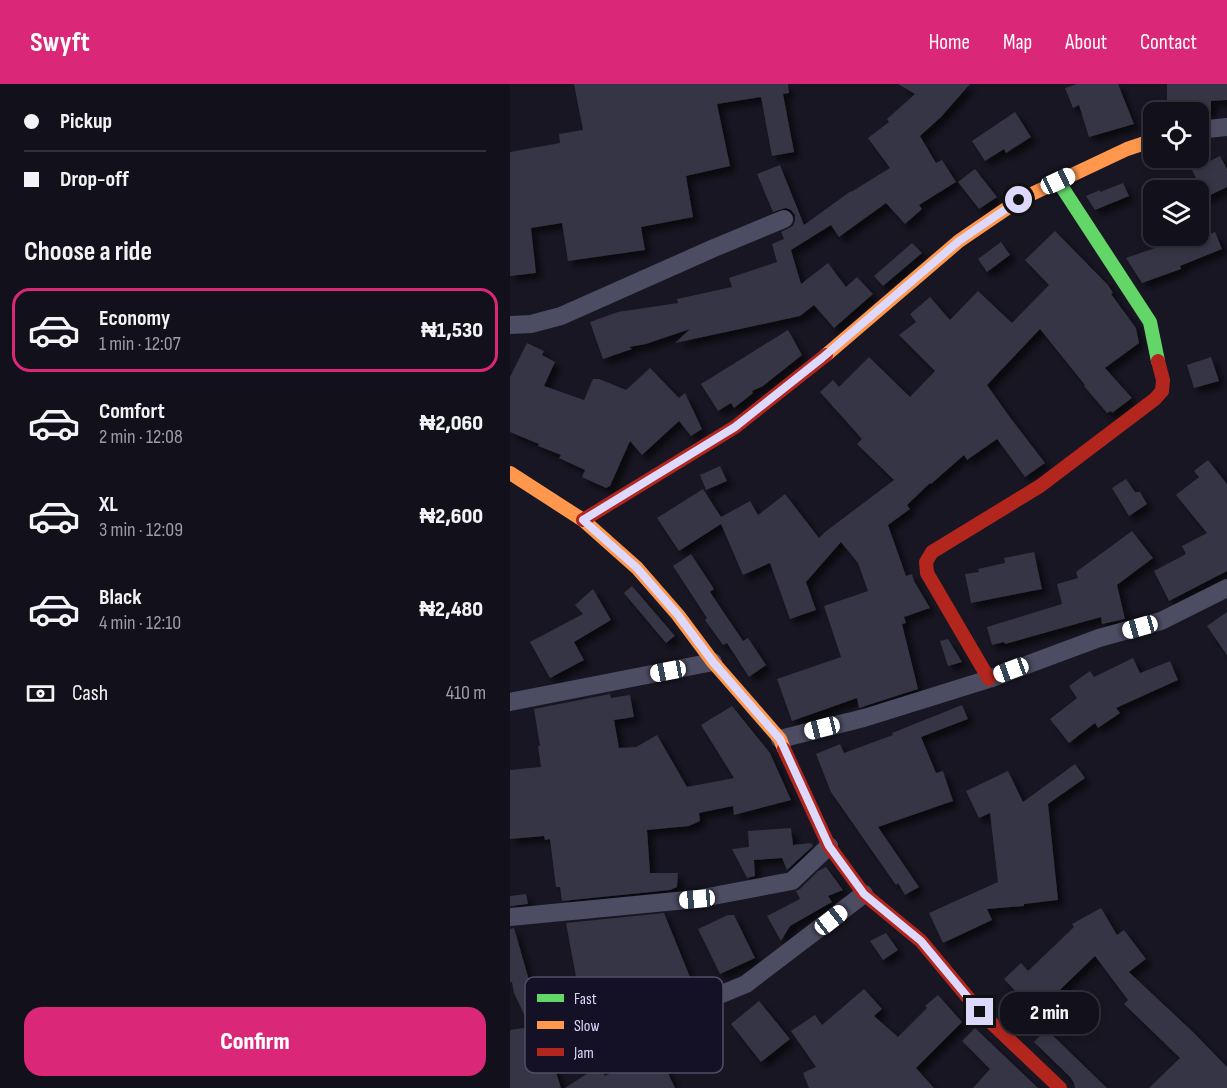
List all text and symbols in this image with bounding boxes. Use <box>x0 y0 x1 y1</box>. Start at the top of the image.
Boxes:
text: Swyft <box>30 26 90 59</box>
text: Home <box>929 30 970 55</box>
text: Map <box>1003 30 1032 55</box>
text: About <box>1065 30 1107 55</box>
text: Contact <box>1140 30 1197 55</box>
map controls <box>1143 102 1209 246</box>
button: locate <box>1143 102 1209 168</box>
text: Pickup <box>60 108 112 135</box>
car <box>1038 165 1078 197</box>
text: Drop-off <box>60 166 129 193</box>
button: layers <box>1143 180 1209 246</box>
route start <box>1005 186 1032 213</box>
text: Choose a ride <box>24 236 152 268</box>
icon: car <box>27 303 81 357</box>
text: Economy <box>99 305 170 332</box>
text: ₦1,530 <box>421 317 483 344</box>
text: 1 min · 12:07 <box>99 332 181 356</box>
icon: car <box>27 396 81 450</box>
text: Comfort <box>99 398 165 425</box>
text: ₦2,060 <box>420 410 483 437</box>
text: 2 min · 12:08 <box>99 425 183 449</box>
icon: car <box>27 489 81 543</box>
text: XL <box>99 491 118 518</box>
text: ₦2,600 <box>419 503 483 530</box>
text: 3 min · 12:09 <box>99 518 183 542</box>
icon: car <box>27 582 81 636</box>
text: Black <box>99 584 141 611</box>
text: ₦2,480 <box>419 596 483 623</box>
text: 4 min · 12:10 <box>99 611 181 635</box>
car <box>1120 613 1160 641</box>
car <box>991 655 1031 685</box>
car <box>649 659 687 683</box>
icon: cash <box>24 677 57 710</box>
text: Cash <box>72 680 108 707</box>
text: 410 m <box>446 681 486 705</box>
car <box>802 715 842 741</box>
car <box>678 888 716 910</box>
car <box>811 902 851 938</box>
legend <box>525 977 723 1073</box>
text: Fast <box>574 990 597 1009</box>
callout: 2 min <box>1001 991 1100 1033</box>
route end <box>966 998 993 1025</box>
text: 2 min <box>1030 1001 1069 1025</box>
button: Confirm <box>24 1007 486 1076</box>
text: Slow <box>574 1017 599 1036</box>
text: Jam <box>573 1044 594 1063</box>

